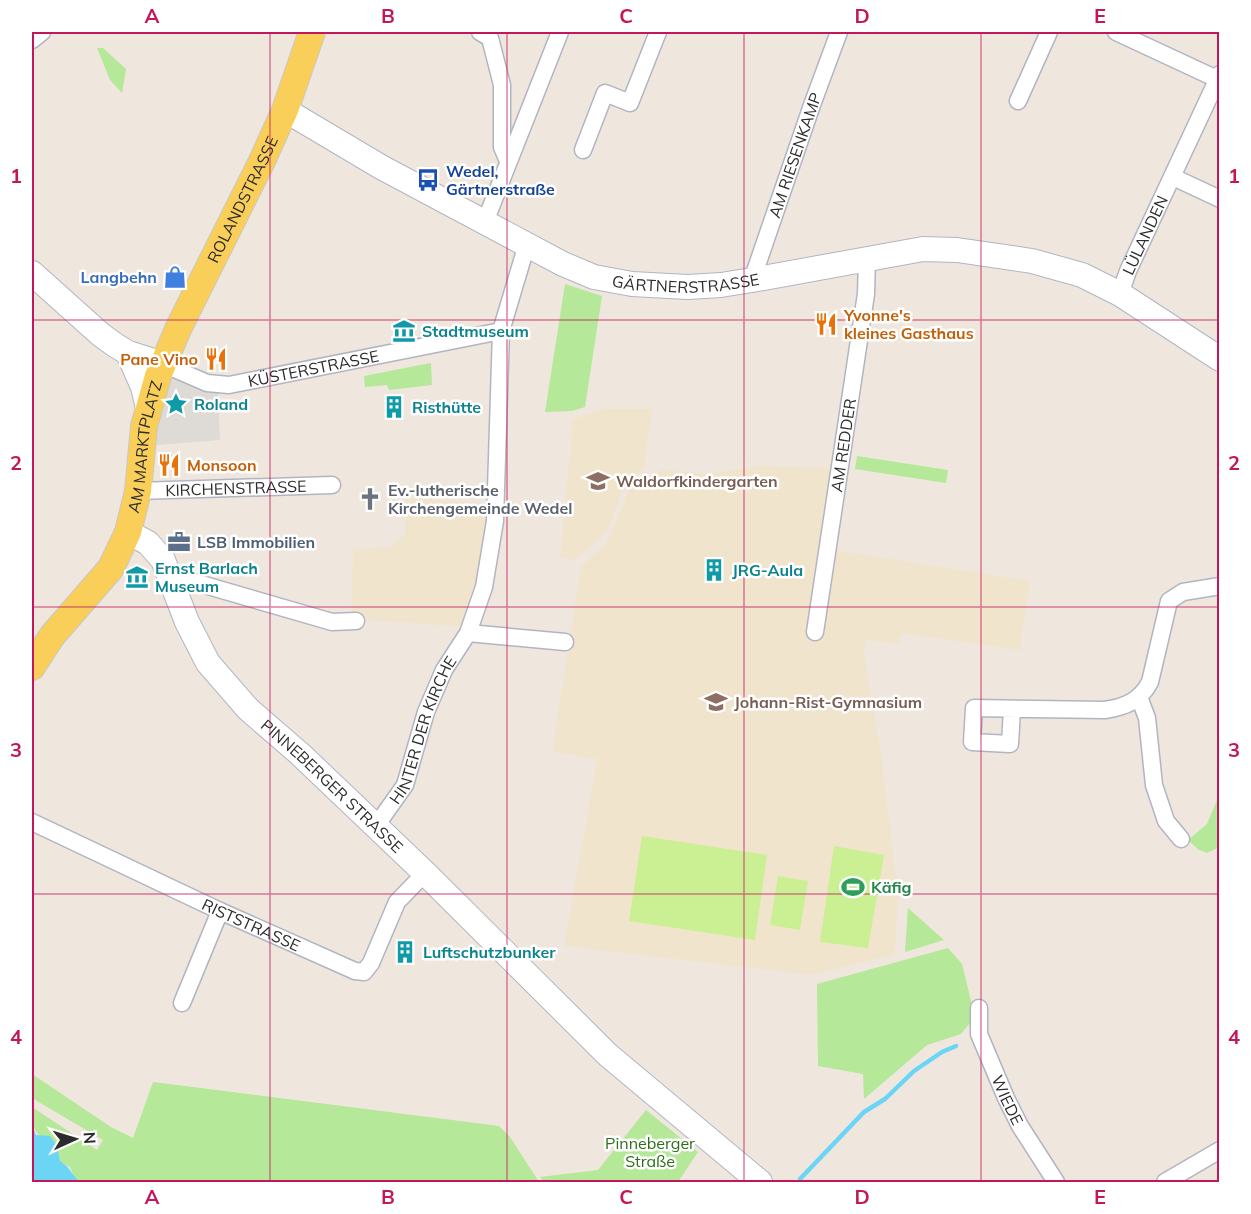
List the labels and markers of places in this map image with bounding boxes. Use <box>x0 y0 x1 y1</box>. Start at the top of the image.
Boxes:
place label: Wedel, Gärtnerstraße <box>446 161 555 199</box>
bus stop icon: Wedel, Gärtnerstraße <box>415 167 441 193</box>
shop icon: Langbehn <box>162 264 188 290</box>
place label: Langbehn <box>81 267 157 287</box>
place label: Yvonne's kleines Gasthaus <box>843 305 974 343</box>
restaurant icon: Yvonne's kleines Gasthaus <box>813 311 839 337</box>
museum icon: Stadtmuseum <box>391 318 417 344</box>
place label: Stadtmuseum <box>422 321 529 341</box>
restaurant icon: Pane Vino <box>203 346 229 372</box>
place label: Pane Vino <box>120 349 198 369</box>
place icon: Roland <box>163 391 189 417</box>
place label: Roland <box>194 394 248 414</box>
building icon: Risthütte <box>381 394 407 420</box>
place label: Risthütte <box>412 397 481 417</box>
restaurant icon: Monsoon <box>156 452 182 478</box>
place label: Monsoon <box>187 455 257 475</box>
school or university icon: Waldorfkindergarten <box>585 468 611 494</box>
place label: Waldorfkindergarten <box>616 471 778 491</box>
place label: Ev.-lutherische Kirchengemeinde Wedel <box>388 480 572 518</box>
church icon: Ev.-lutherische Kirchengemeinde Wedel <box>357 486 383 512</box>
office icon: LSB Immobilien <box>166 529 192 555</box>
place label: LSB Immobilien <box>197 532 315 552</box>
building icon: JRG-Aula <box>701 557 727 583</box>
place label: Ernst Barlach Museum <box>155 558 258 596</box>
place label: JRG-Aula <box>732 560 803 580</box>
museum icon: Ernst Barlach Museum <box>124 564 150 590</box>
school or university icon: Johann-Rist-Gymnasium <box>703 689 729 715</box>
place label: Johann-Rist-Gymnasium <box>734 692 922 712</box>
sports icon: Käfig <box>840 874 866 900</box>
place label: Käfig <box>871 877 912 897</box>
building icon: Luftschutzbunker <box>392 939 418 965</box>
place label: Luftschutzbunker <box>423 942 556 962</box>

